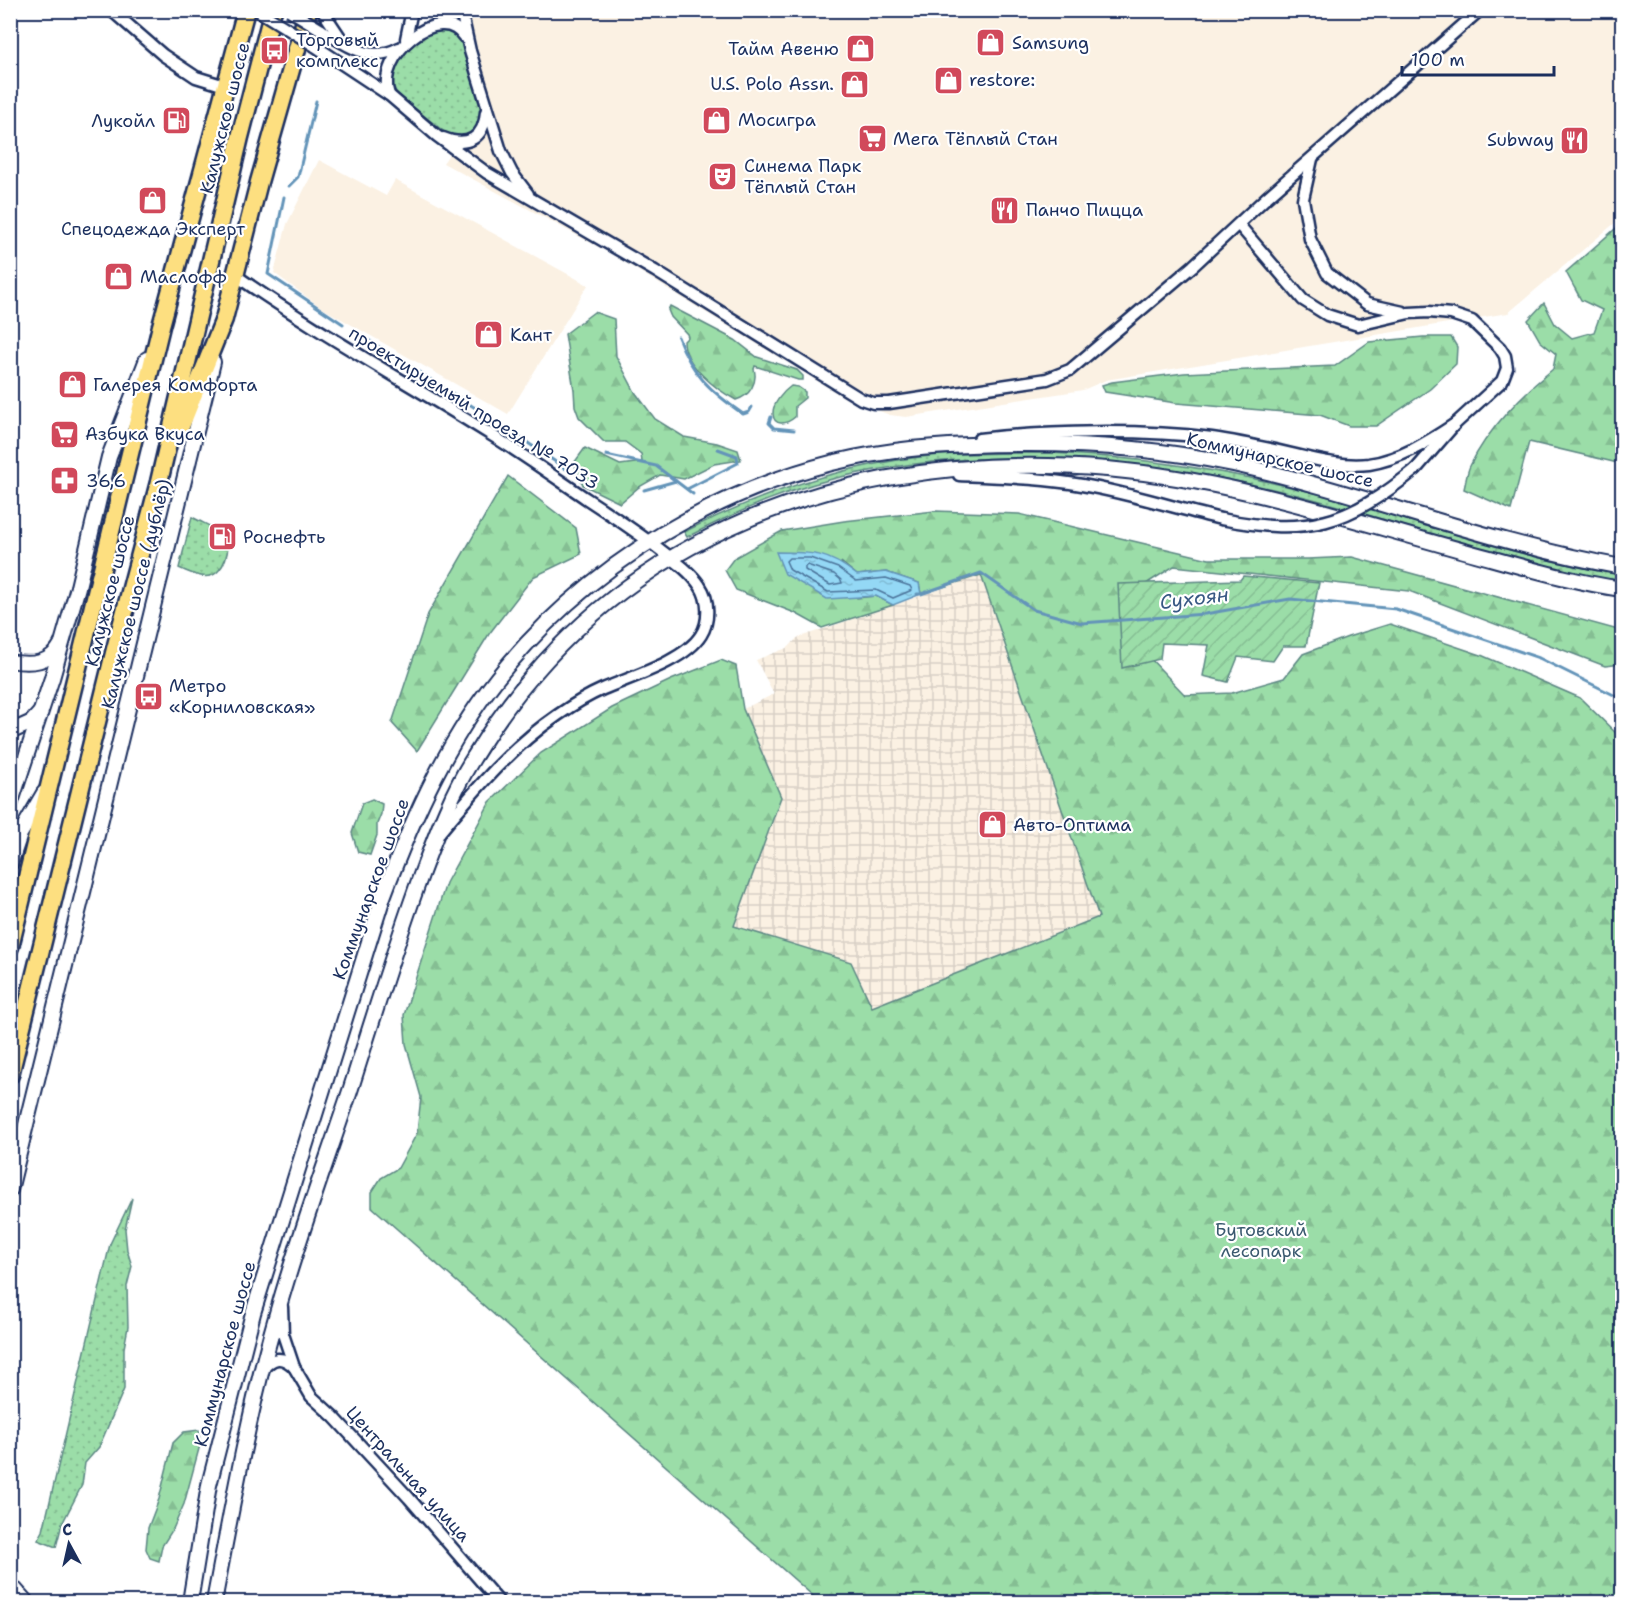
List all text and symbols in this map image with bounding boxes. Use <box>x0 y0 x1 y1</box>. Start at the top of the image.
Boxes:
shop icon: Samsung <box>975 27 1007 59</box>
place label: Торговый комплекс <box>296 28 379 73</box>
place label: Samsung <box>1012 31 1089 55</box>
shop icon: Тайм Авеню <box>844 33 876 65</box>
bus stop icon: Торговый комплекс <box>259 34 291 66</box>
place label: Тайм Авеню <box>728 37 839 61</box>
scale bar <box>1402 39 1554 77</box>
street label: Калужское шоссе <box>195 40 255 196</box>
text: 100 m <box>1411 48 1465 72</box>
shop icon: restore: <box>932 64 964 96</box>
shop icon: U.S. Polo Assn. <box>839 68 871 100</box>
place label: restore: <box>969 68 1035 92</box>
place label: U.S. Polo Assn. <box>710 72 834 96</box>
shop icon: Мосигра <box>701 104 733 136</box>
fuel station icon: Лукойл <box>160 105 192 137</box>
place label: Мосигра <box>738 108 816 132</box>
place label: Лукойл <box>91 109 155 133</box>
supermarket icon: Мега Тёплый Cтан <box>856 123 888 155</box>
restaurant icon: Subway <box>1559 124 1591 156</box>
place label: Мега Тёплый Cтан <box>893 127 1058 151</box>
place label: Subway <box>1487 128 1554 152</box>
place label: Синема Парк Тёплый Стан <box>744 154 862 199</box>
theatre icon: Синема Парк Тёплый Стан <box>707 160 739 192</box>
shop icon: Спецодежда Эксперт <box>137 184 169 216</box>
restaurant icon: Панчо Пицца <box>989 194 1021 226</box>
place label: Панчо Пицца <box>1026 198 1143 222</box>
place label: Спецодежда Эксперт <box>61 217 246 241</box>
shop icon: Маслофф <box>103 261 135 293</box>
place label: Маслофф <box>140 265 227 289</box>
shop icon: Кант <box>473 319 505 351</box>
street label: проектируемый проезд № 7033 <box>344 321 604 495</box>
place label: Кант <box>510 323 553 347</box>
shop icon: Галерея Комфорта <box>56 369 88 401</box>
place label: Галерея Комфорта <box>93 373 257 397</box>
supermarket icon: Азбука Вкуса <box>48 418 80 450</box>
place label: Азбука Вкуса <box>85 422 205 446</box>
street label: Коммунарское шоссе <box>1184 427 1376 493</box>
pharmacy icon: 36,6 <box>49 465 81 497</box>
place label: 36,6 <box>86 469 126 493</box>
street label: Калужское шоссе (дублёр) <box>96 477 176 711</box>
street label: Калужское шоссе <box>80 513 140 669</box>
fuel station icon: Роснефть <box>206 521 238 553</box>
place label: Роснефть <box>243 525 325 549</box>
water label: Сухоян <box>1158 581 1230 615</box>
place label: Метро «Корниловская» <box>169 674 315 719</box>
bus stop icon: Метро «Корниловская» <box>132 680 164 712</box>
street label: Коммунарское шоссе <box>327 795 415 983</box>
shop icon: Авто-Оптима <box>976 809 1008 841</box>
place label: Авто-Оптима <box>1013 813 1132 837</box>
park label: Бутовский лесопарк <box>1215 1218 1307 1263</box>
street label: Коммунарское шоссе <box>189 1259 261 1449</box>
street label: Центральная улица <box>340 1401 476 1547</box>
north arrow <box>39 1514 99 1574</box>
text: С <box>61 1519 73 1541</box>

